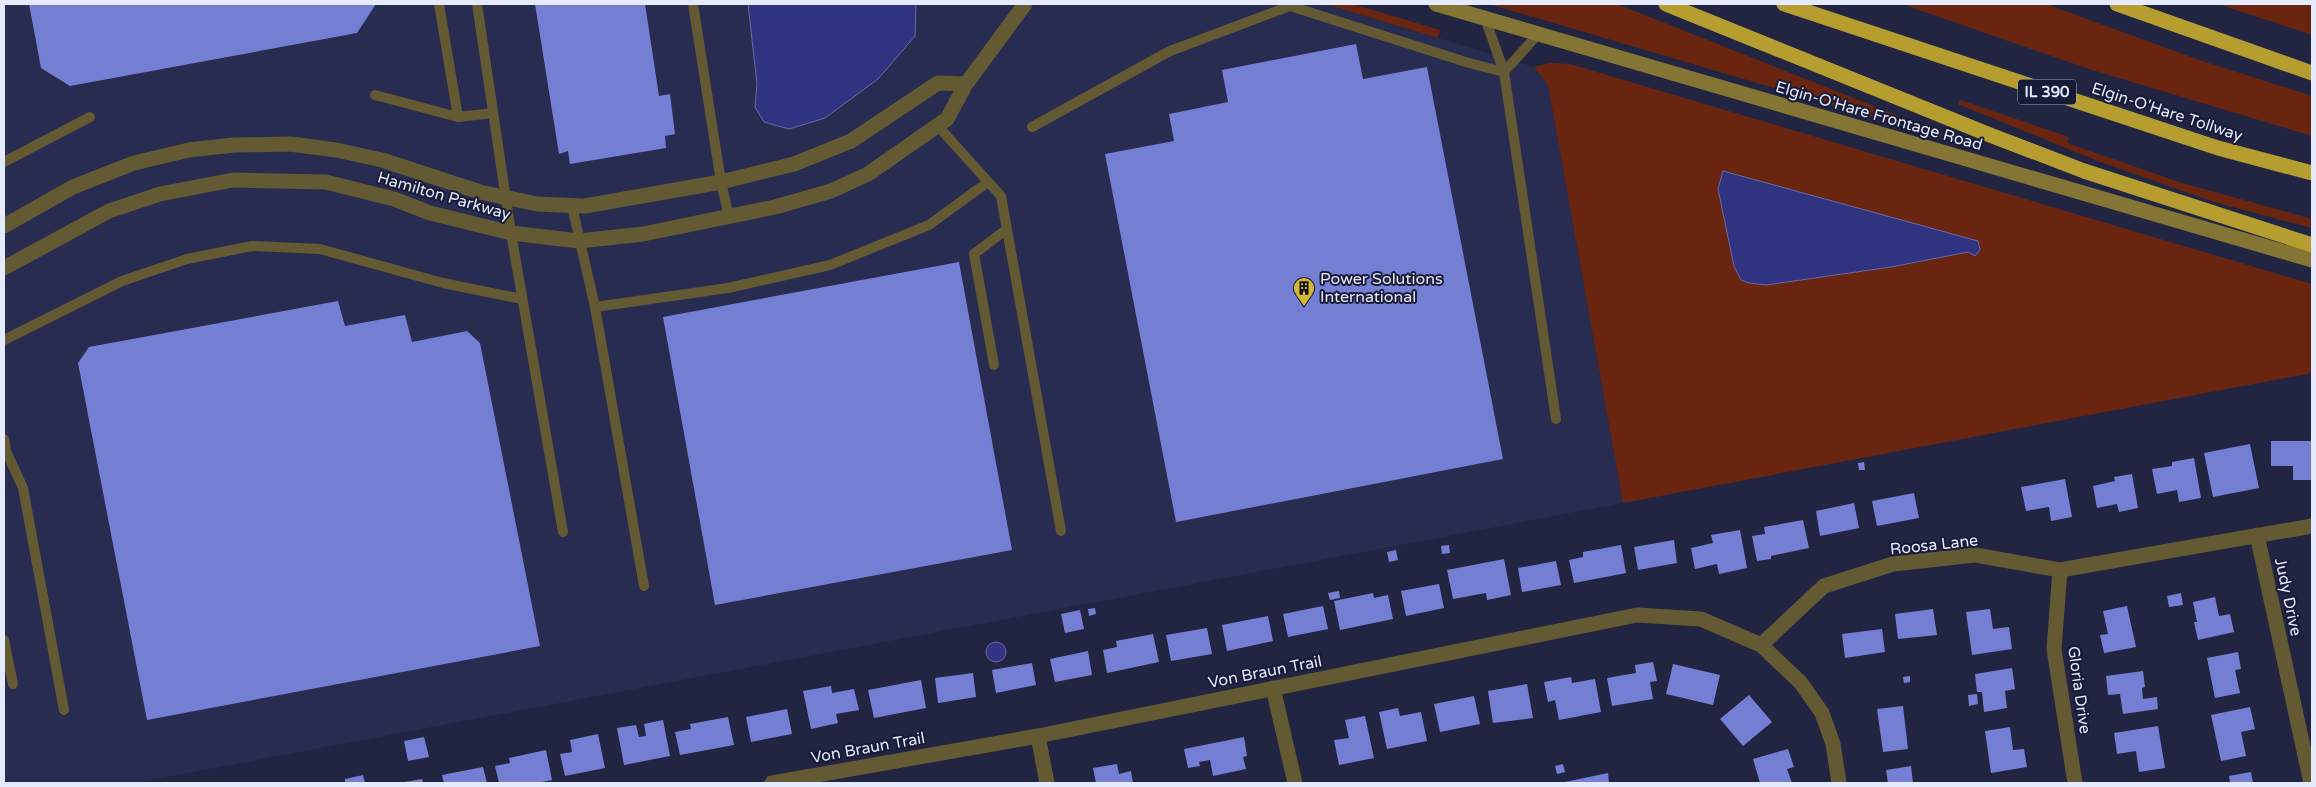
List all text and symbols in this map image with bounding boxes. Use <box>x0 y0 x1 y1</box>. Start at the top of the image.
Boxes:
street label: Elgin-O'Hare Frontage Road <box>1773 77 1985 155</box>
street label: Elgin-O'Hare Tollway <box>2089 78 2245 146</box>
road number: IL 390 <box>2018 80 2076 104</box>
street label: Hamilton Parkway <box>375 167 513 225</box>
place label: Power Solutions International <box>1320 269 1443 307</box>
building icon: Power Solutions International <box>1292 276 1316 307</box>
street label: Roosa Lane <box>1889 530 1979 560</box>
street label: Judy Drive <box>2270 556 2306 638</box>
street label: Gloria Drive <box>2063 645 2095 735</box>
street label: Von Braun Trail <box>1206 651 1324 693</box>
street label: Von Braun Trail <box>809 728 927 768</box>

